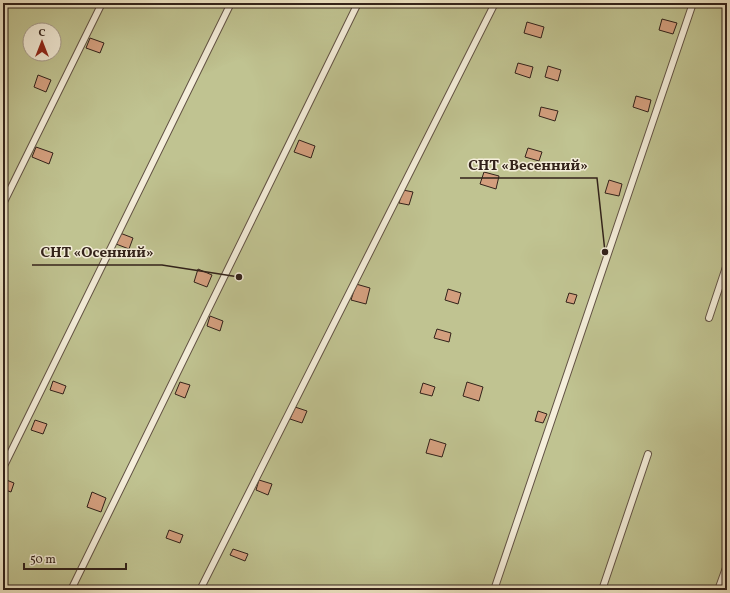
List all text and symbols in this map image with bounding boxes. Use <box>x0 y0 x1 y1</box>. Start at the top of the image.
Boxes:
north arrow <box>22 22 62 62</box>
text: С <box>38 26 46 41</box>
callout: СНТ «Весенний» <box>460 151 597 178</box>
text: СНТ «Весенний» <box>468 156 588 177</box>
callout: СНТ «Осенний» <box>32 238 162 265</box>
text: СНТ «Осенний» <box>40 243 154 264</box>
scale bar <box>24 545 126 571</box>
text: 50 m <box>30 552 56 568</box>

